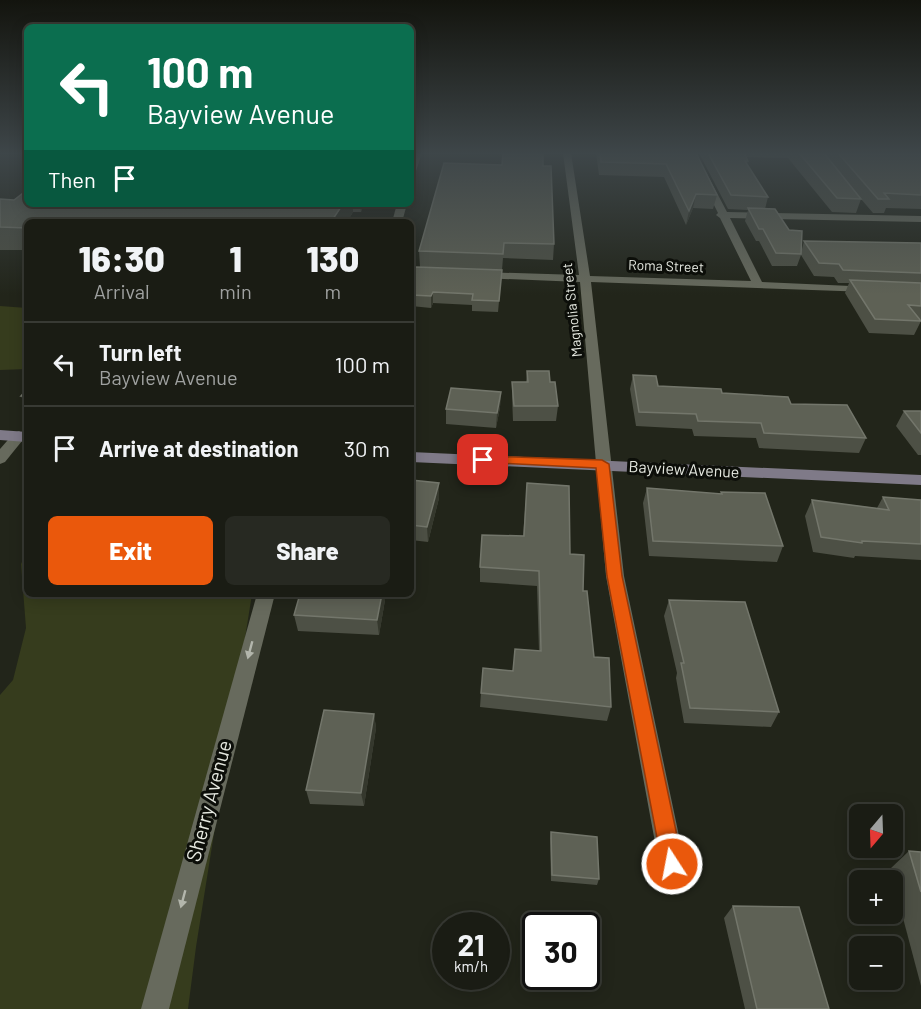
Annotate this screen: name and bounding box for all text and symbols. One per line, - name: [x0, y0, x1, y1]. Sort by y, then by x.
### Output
- text: 100 m: [147, 46, 253, 96]
- icon: left: [48, 48, 126, 126]
- text: Bayview Avenue: [147, 97, 334, 129]
- icon: arrive: [108, 162, 141, 195]
- text: Then: [48, 166, 96, 192]
- text: 16:30: [79, 236, 165, 279]
- text: 1: [229, 236, 242, 279]
- text: 130: [306, 236, 359, 279]
- street label: Roma Street: [628, 256, 704, 275]
- street label: Magnolia Street: [558, 262, 585, 358]
- text: Arrival: [94, 279, 150, 303]
- text: min: [219, 279, 252, 303]
- text: m: [325, 279, 341, 303]
- text: Turn left: [99, 339, 182, 365]
- icon: left: [48, 348, 81, 381]
- text: 100 m: [335, 351, 390, 377]
- text: Bayview Avenue: [99, 365, 238, 389]
- icon: arrive: [48, 432, 81, 465]
- pin: [457, 434, 508, 485]
- text: Arrive at destination: [99, 435, 298, 461]
- text: 30 m: [344, 435, 390, 461]
- icon: arrive: [466, 443, 499, 476]
- street label: Bayview Avenue: [628, 456, 740, 481]
- button: Exit: [48, 516, 213, 585]
- button: Share: [225, 516, 390, 585]
- one-way arrow: [245, 641, 255, 660]
- street label: Sherry Avenue: [180, 737, 236, 864]
- north arrow: [849, 804, 903, 858]
- map controls: [849, 804, 903, 990]
- position arrow: [640, 832, 704, 896]
- button: +: [849, 870, 903, 924]
- one-way arrow: [177, 890, 187, 908]
- speed limit sign: 30: [522, 912, 600, 990]
- text: 21: [457, 926, 485, 962]
- button: −: [849, 936, 903, 990]
- text: km/h: [454, 957, 488, 975]

